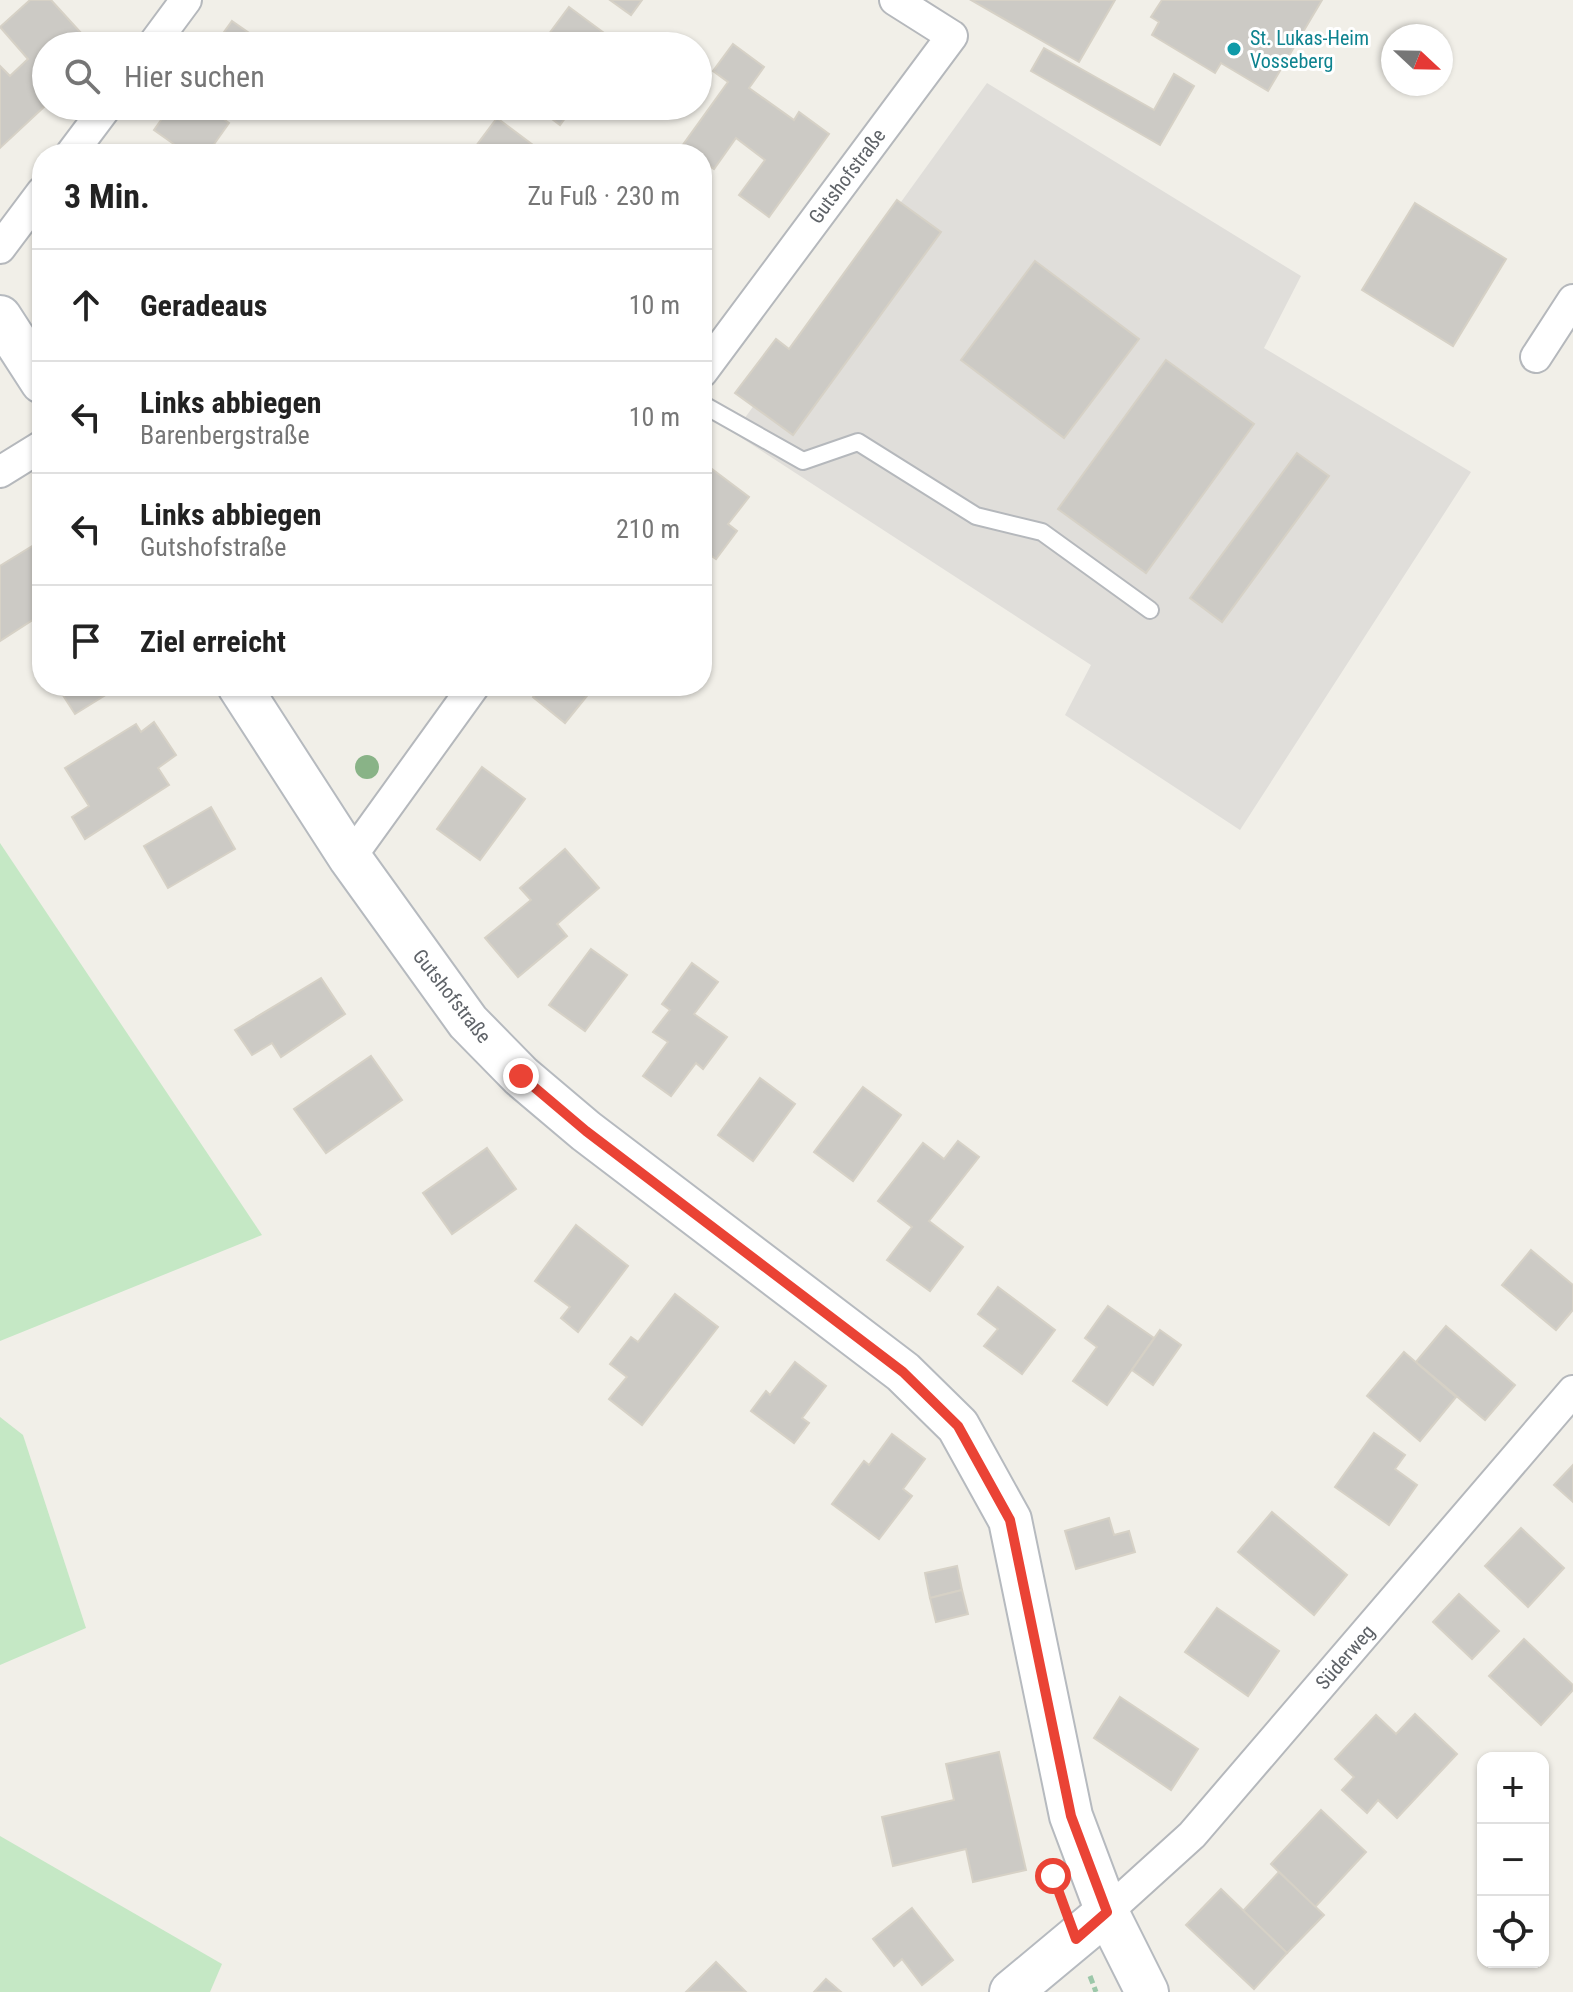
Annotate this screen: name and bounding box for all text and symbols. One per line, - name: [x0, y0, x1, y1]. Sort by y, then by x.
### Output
- north arrow: [1381, 24, 1453, 96]
- place label: St. Lukas-Heim Vosseberg: [1250, 26, 1369, 73]
- search box: [32, 32, 712, 120]
- marker: St. Lukas-Heim Vosseberg: [1225, 40, 1243, 58]
- icon: search: [60, 54, 104, 98]
- text: Hier suchen: [124, 59, 265, 94]
- street label: Gutshofstraße: [804, 124, 890, 228]
- text: 3 Min.: [64, 176, 150, 216]
- text: Zu Fuß · 230 m: [527, 181, 680, 211]
- icon: ahead: [64, 283, 108, 327]
- text: Geradeaus: [140, 288, 267, 323]
- text: 10 m: [629, 290, 680, 320]
- text: Links abbiegen: [140, 385, 322, 420]
- icon: left: [64, 395, 108, 439]
- text: 10 m: [629, 402, 680, 432]
- text: Barenbergstraße: [140, 420, 310, 450]
- text: Links abbiegen: [140, 497, 322, 532]
- icon: left: [64, 507, 108, 551]
- text: 210 m: [616, 514, 680, 544]
- text: Gutshofstraße: [140, 532, 287, 562]
- icon: arrive: [64, 619, 108, 663]
- text: Ziel erreicht: [140, 624, 286, 659]
- street label: Gutshofstraße: [408, 944, 496, 1048]
- route end: [503, 1058, 539, 1094]
- street label: Süderweg: [1310, 1620, 1380, 1694]
- map controls: [1477, 1752, 1549, 1968]
- button: +: [1477, 1752, 1549, 1824]
- button: −: [1477, 1824, 1549, 1896]
- route start: [1035, 1858, 1071, 1894]
- button: locate: [1477, 1896, 1549, 1968]

